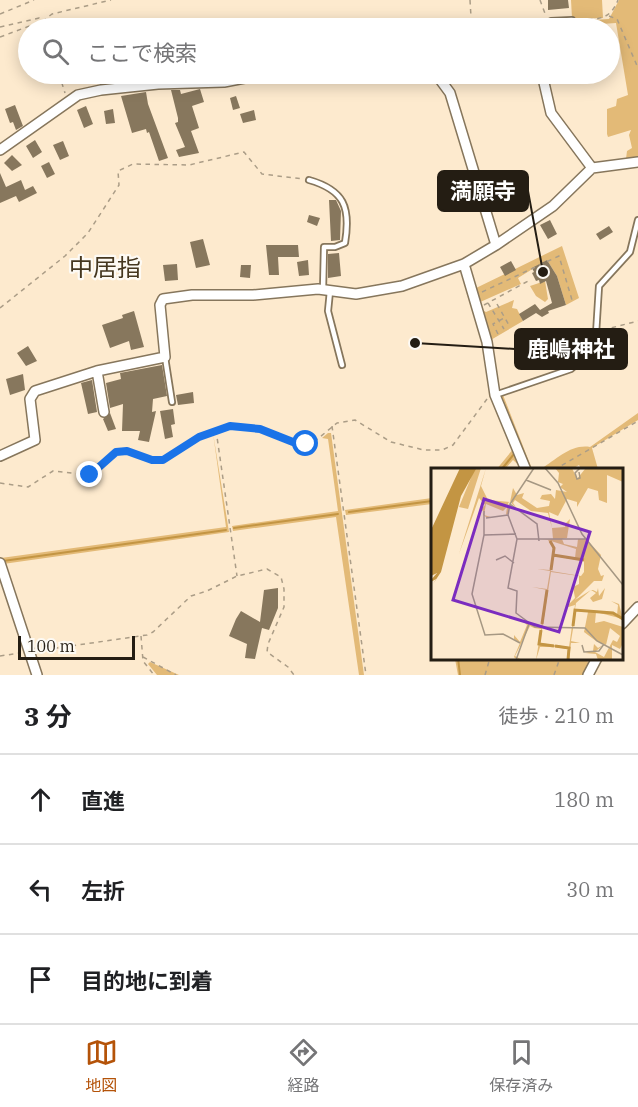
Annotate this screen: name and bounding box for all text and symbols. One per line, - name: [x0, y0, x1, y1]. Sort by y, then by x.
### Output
- search box: [18, 18, 620, 84]
- icon: search: [39, 35, 72, 68]
- text: ここで検索: [87, 38, 197, 67]
- callout: 満願寺: [438, 171, 528, 211]
- text: 満願寺: [450, 176, 516, 205]
- district label: 中居指: [69, 251, 141, 283]
- callout: 鹿嶋神社: [515, 329, 627, 369]
- text: 鹿嶋神社: [527, 334, 615, 363]
- route start: [292, 430, 318, 456]
- route end: [76, 461, 102, 487]
- inset map: [431, 468, 623, 660]
- scale bar: [18, 633, 135, 660]
- text: 100 m: [27, 636, 75, 656]
- text: 3 分: [24, 699, 72, 733]
- text: 徒歩 · 210 m: [499, 702, 614, 729]
- icon: ahead: [24, 783, 57, 816]
- text: 直進: [81, 786, 125, 815]
- text: 180 m: [554, 786, 614, 813]
- icon: left: [24, 873, 57, 906]
- text: 左折: [81, 876, 125, 905]
- text: 30 m: [566, 876, 614, 903]
- icon: arrive: [24, 963, 57, 996]
- text: 目的地に到着: [81, 966, 213, 995]
- tab: 地図: [85, 1036, 118, 1096]
- tab: 経路: [287, 1036, 320, 1096]
- tab: 保存済み: [489, 1036, 553, 1096]

